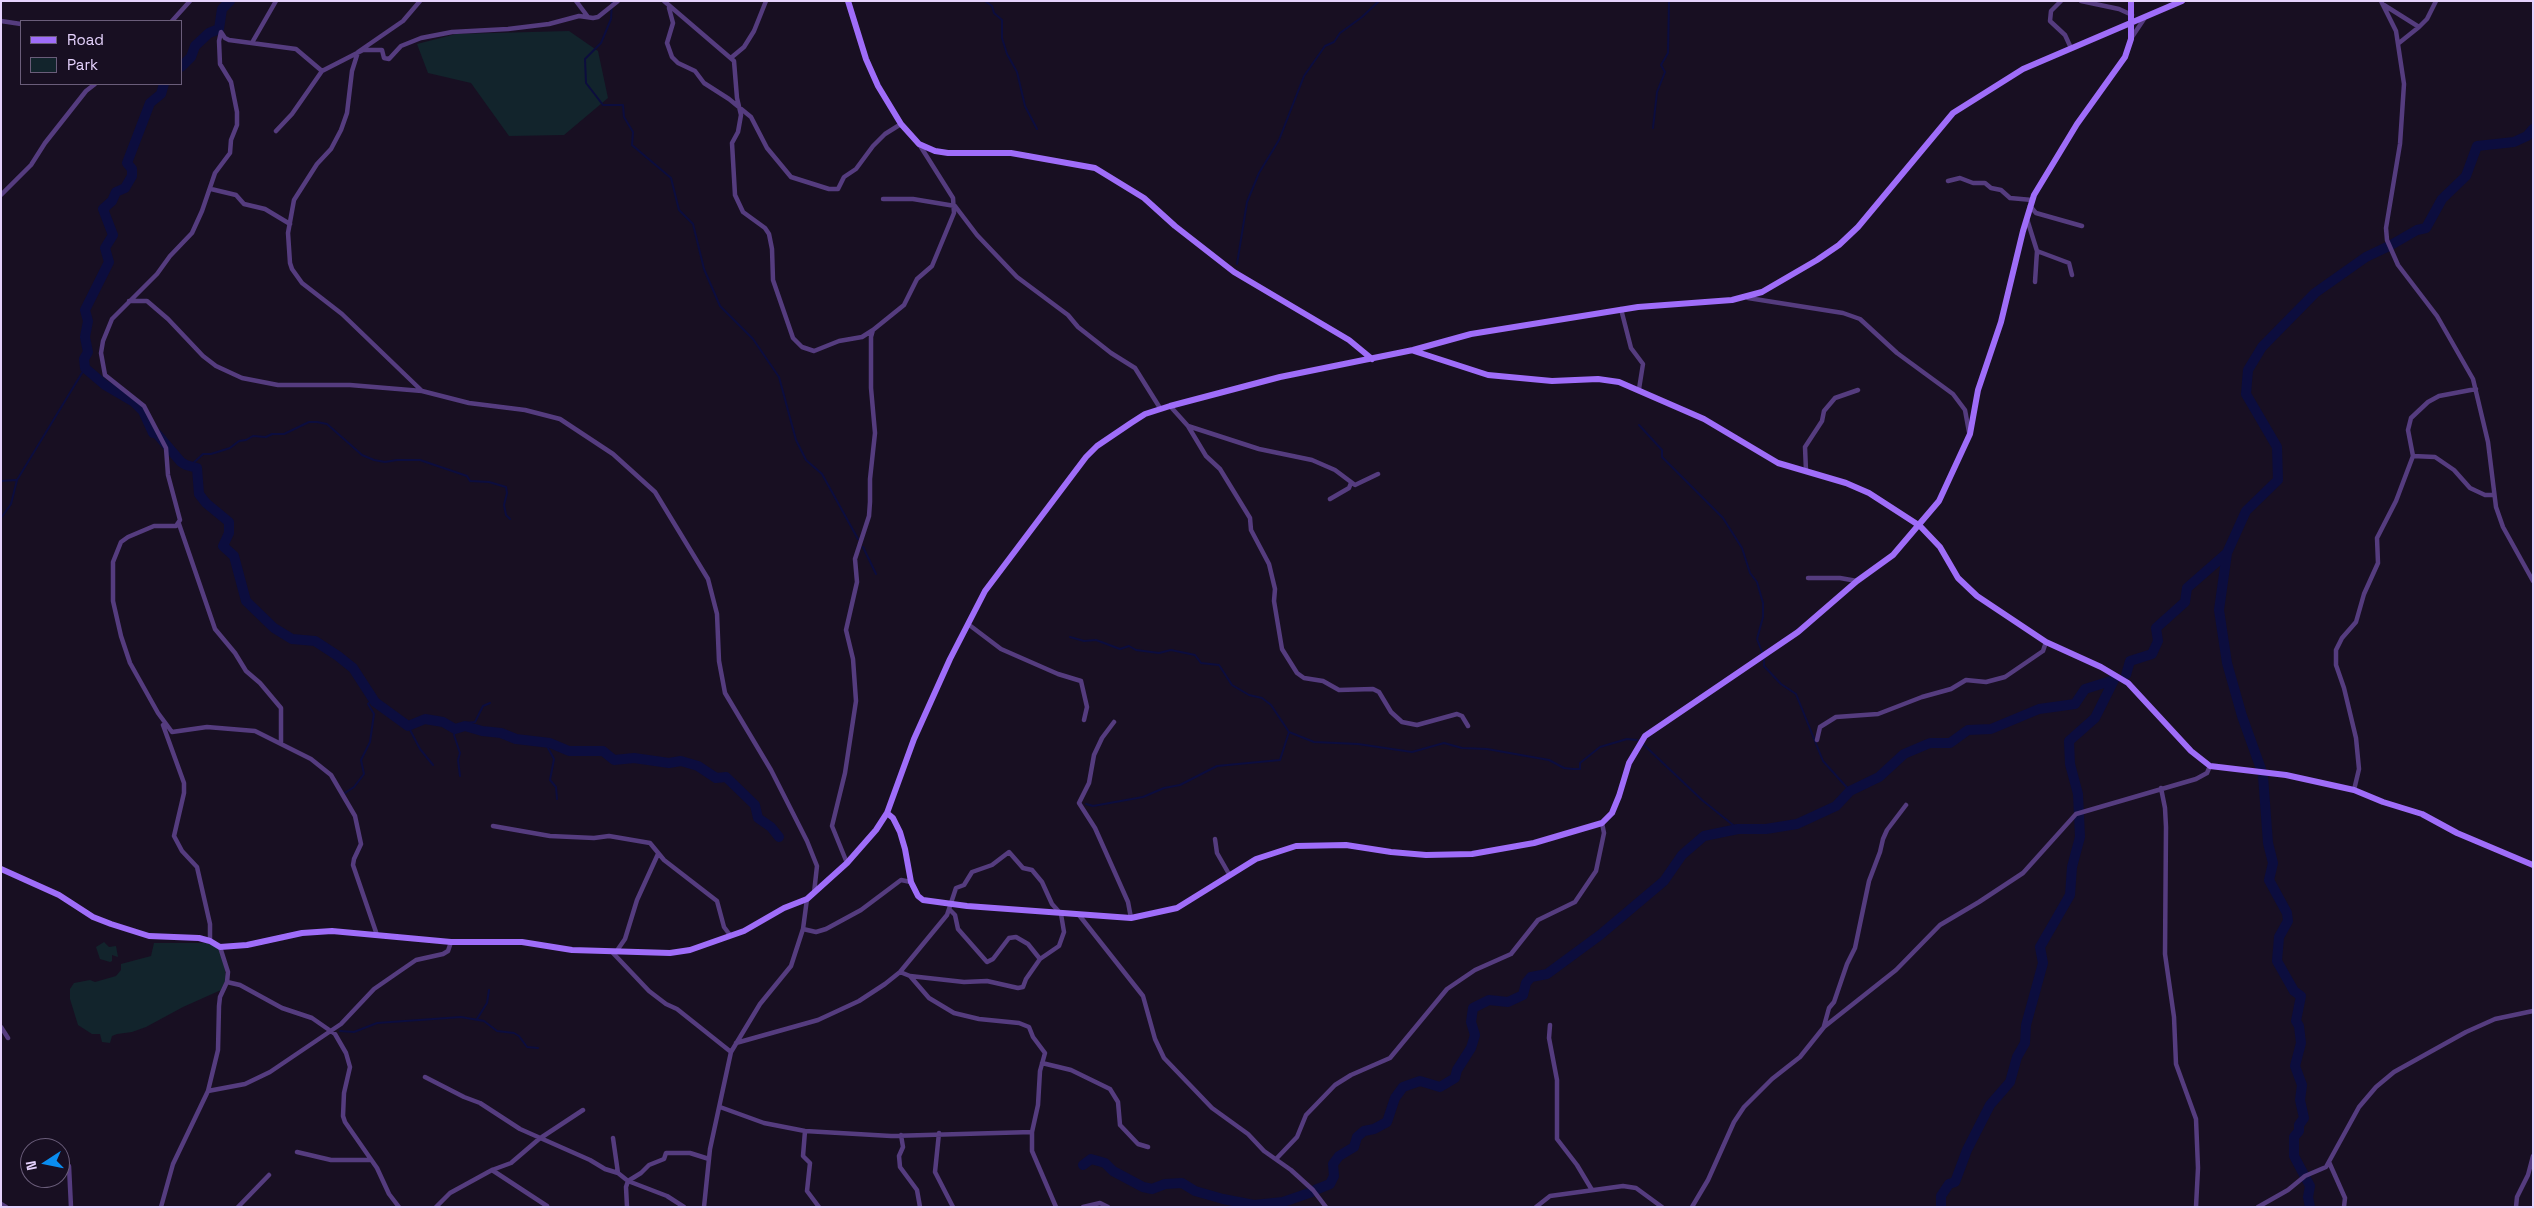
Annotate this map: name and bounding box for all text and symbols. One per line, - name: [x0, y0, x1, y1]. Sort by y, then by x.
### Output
- legend: [20, 20, 182, 85]
- text: Road: [67, 30, 104, 49]
- text: Park: [67, 55, 98, 74]
- north arrow: [20, 1138, 70, 1188]
- text: N: [22, 1159, 41, 1172]

